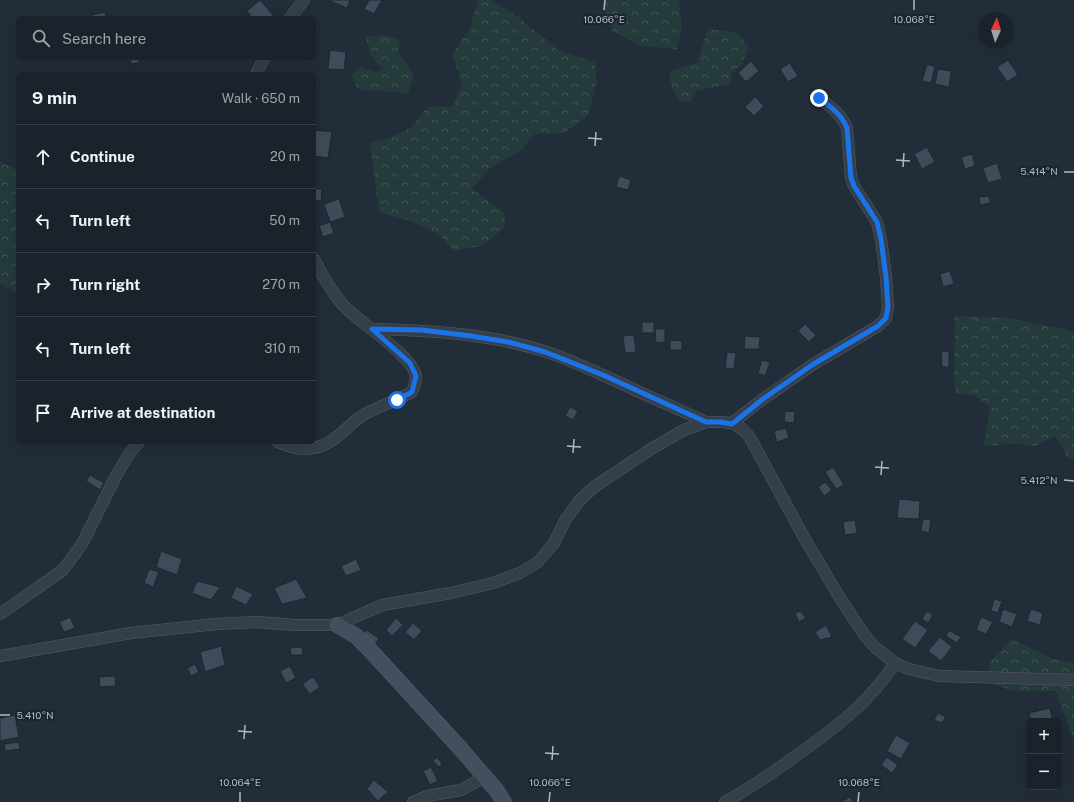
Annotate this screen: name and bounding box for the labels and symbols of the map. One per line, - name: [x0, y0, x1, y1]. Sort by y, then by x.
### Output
- north arrow: [978, 12, 1014, 48]
- text: 10.066°E: [583, 13, 625, 25]
- text: 10.068°E: [893, 13, 935, 25]
- route end: [810, 89, 828, 107]
- text: 5.414°N: [1020, 165, 1058, 177]
- route start: [388, 391, 406, 409]
- text: 5.412°N: [1020, 474, 1058, 486]
- text: 5.410°N: [16, 709, 54, 721]
- text: 10.064°E: [219, 776, 261, 788]
- text: 10.066°E: [529, 776, 571, 788]
- text: 10.068°E: [838, 776, 880, 788]

